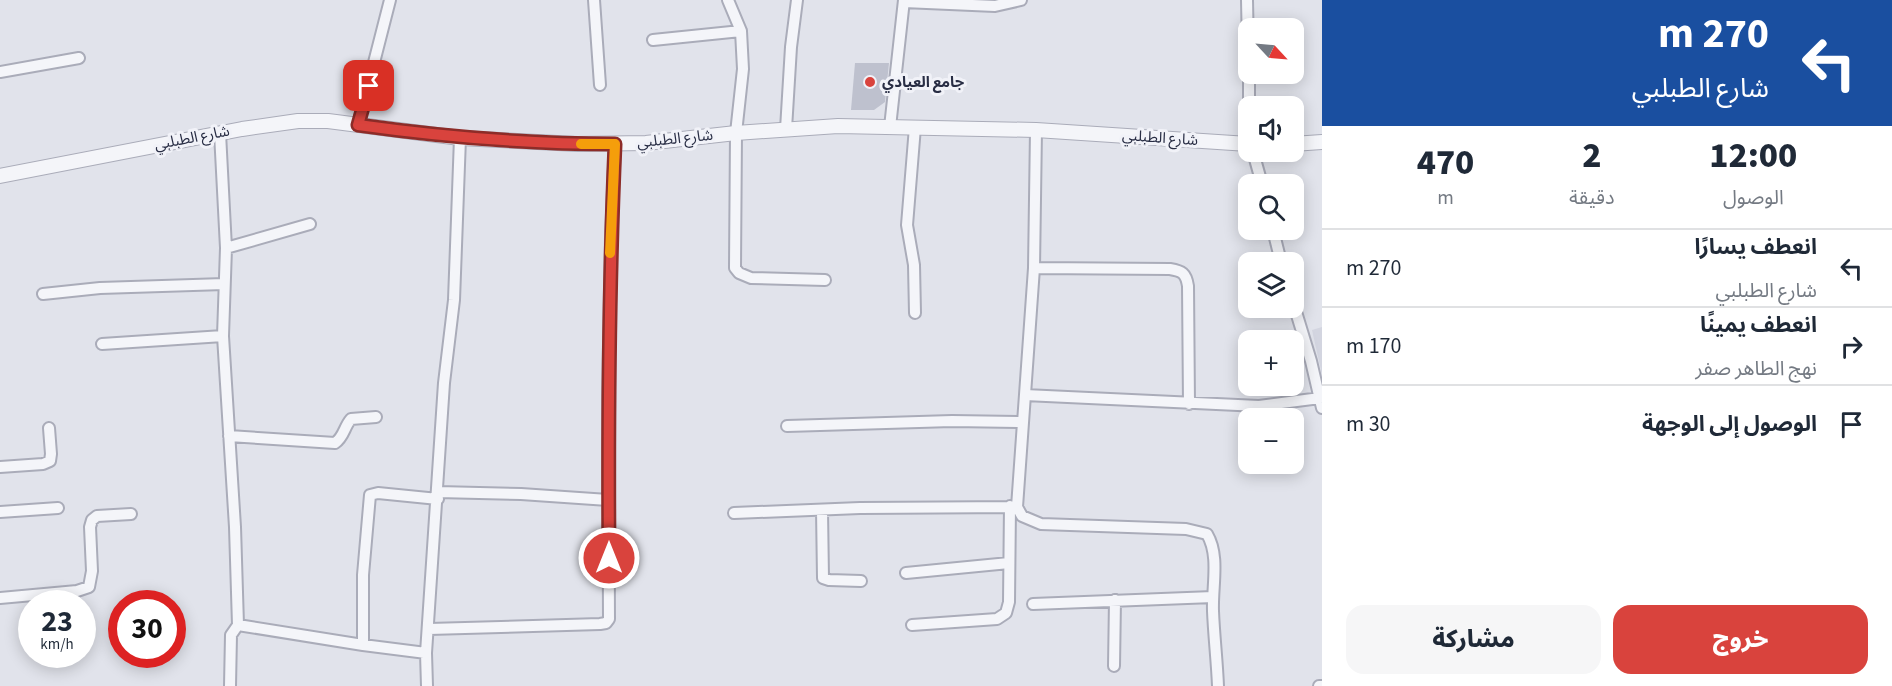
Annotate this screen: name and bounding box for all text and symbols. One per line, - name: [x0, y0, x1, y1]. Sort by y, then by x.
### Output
- text: 270 m: [1658, 4, 1769, 64]
- north arrow: [1238, 18, 1304, 84]
- map controls: [1238, 18, 1304, 474]
- icon: left: [1790, 24, 1868, 102]
- pin: [343, 60, 394, 111]
- icon: arrive: [352, 69, 385, 102]
- text: شارع الطبلبي: [1632, 69, 1769, 108]
- place label: جامع العيادي: [882, 72, 965, 93]
- marker: جامع العيادي: [863, 75, 877, 89]
- button: sound: [1238, 96, 1304, 162]
- street label: شارع الطبلبي: [153, 120, 232, 157]
- street label: شارع الطبلبي: [636, 125, 714, 154]
- street label: شارع الطبلبي: [1121, 125, 1199, 152]
- text: 2: [1582, 130, 1601, 181]
- text: 12:00: [1709, 130, 1797, 181]
- text: 470: [1417, 137, 1474, 188]
- button: search: [1238, 174, 1304, 240]
- text: m: [1437, 184, 1454, 212]
- text: دقيقة: [1569, 184, 1615, 212]
- text: الوصول: [1723, 184, 1784, 212]
- text: انعطف يسارًا: [1694, 231, 1817, 263]
- button: layers: [1238, 252, 1304, 318]
- text: 270 m: [1346, 252, 1401, 284]
- icon: left: [1835, 252, 1868, 285]
- text: شارع الطبلبي: [1715, 277, 1817, 305]
- text: انعطف يمينًا: [1700, 309, 1817, 341]
- button: +: [1238, 330, 1304, 396]
- text: 170 m: [1346, 330, 1401, 362]
- icon: right: [1835, 330, 1868, 363]
- text: نهج الطاهر صفر: [1695, 355, 1817, 383]
- button: −: [1238, 408, 1304, 474]
- text: 30 m: [1346, 408, 1391, 440]
- text: الوصول إلى الوجهة: [1642, 408, 1817, 440]
- icon: arrive: [1835, 408, 1868, 441]
- position arrow: [577, 526, 641, 590]
- speed limit sign: 30: [108, 590, 186, 668]
- text: 23: [41, 600, 73, 643]
- button: مشاركة: [1346, 605, 1601, 674]
- button: خروج: [1613, 605, 1868, 674]
- text: km/h: [40, 634, 74, 655]

